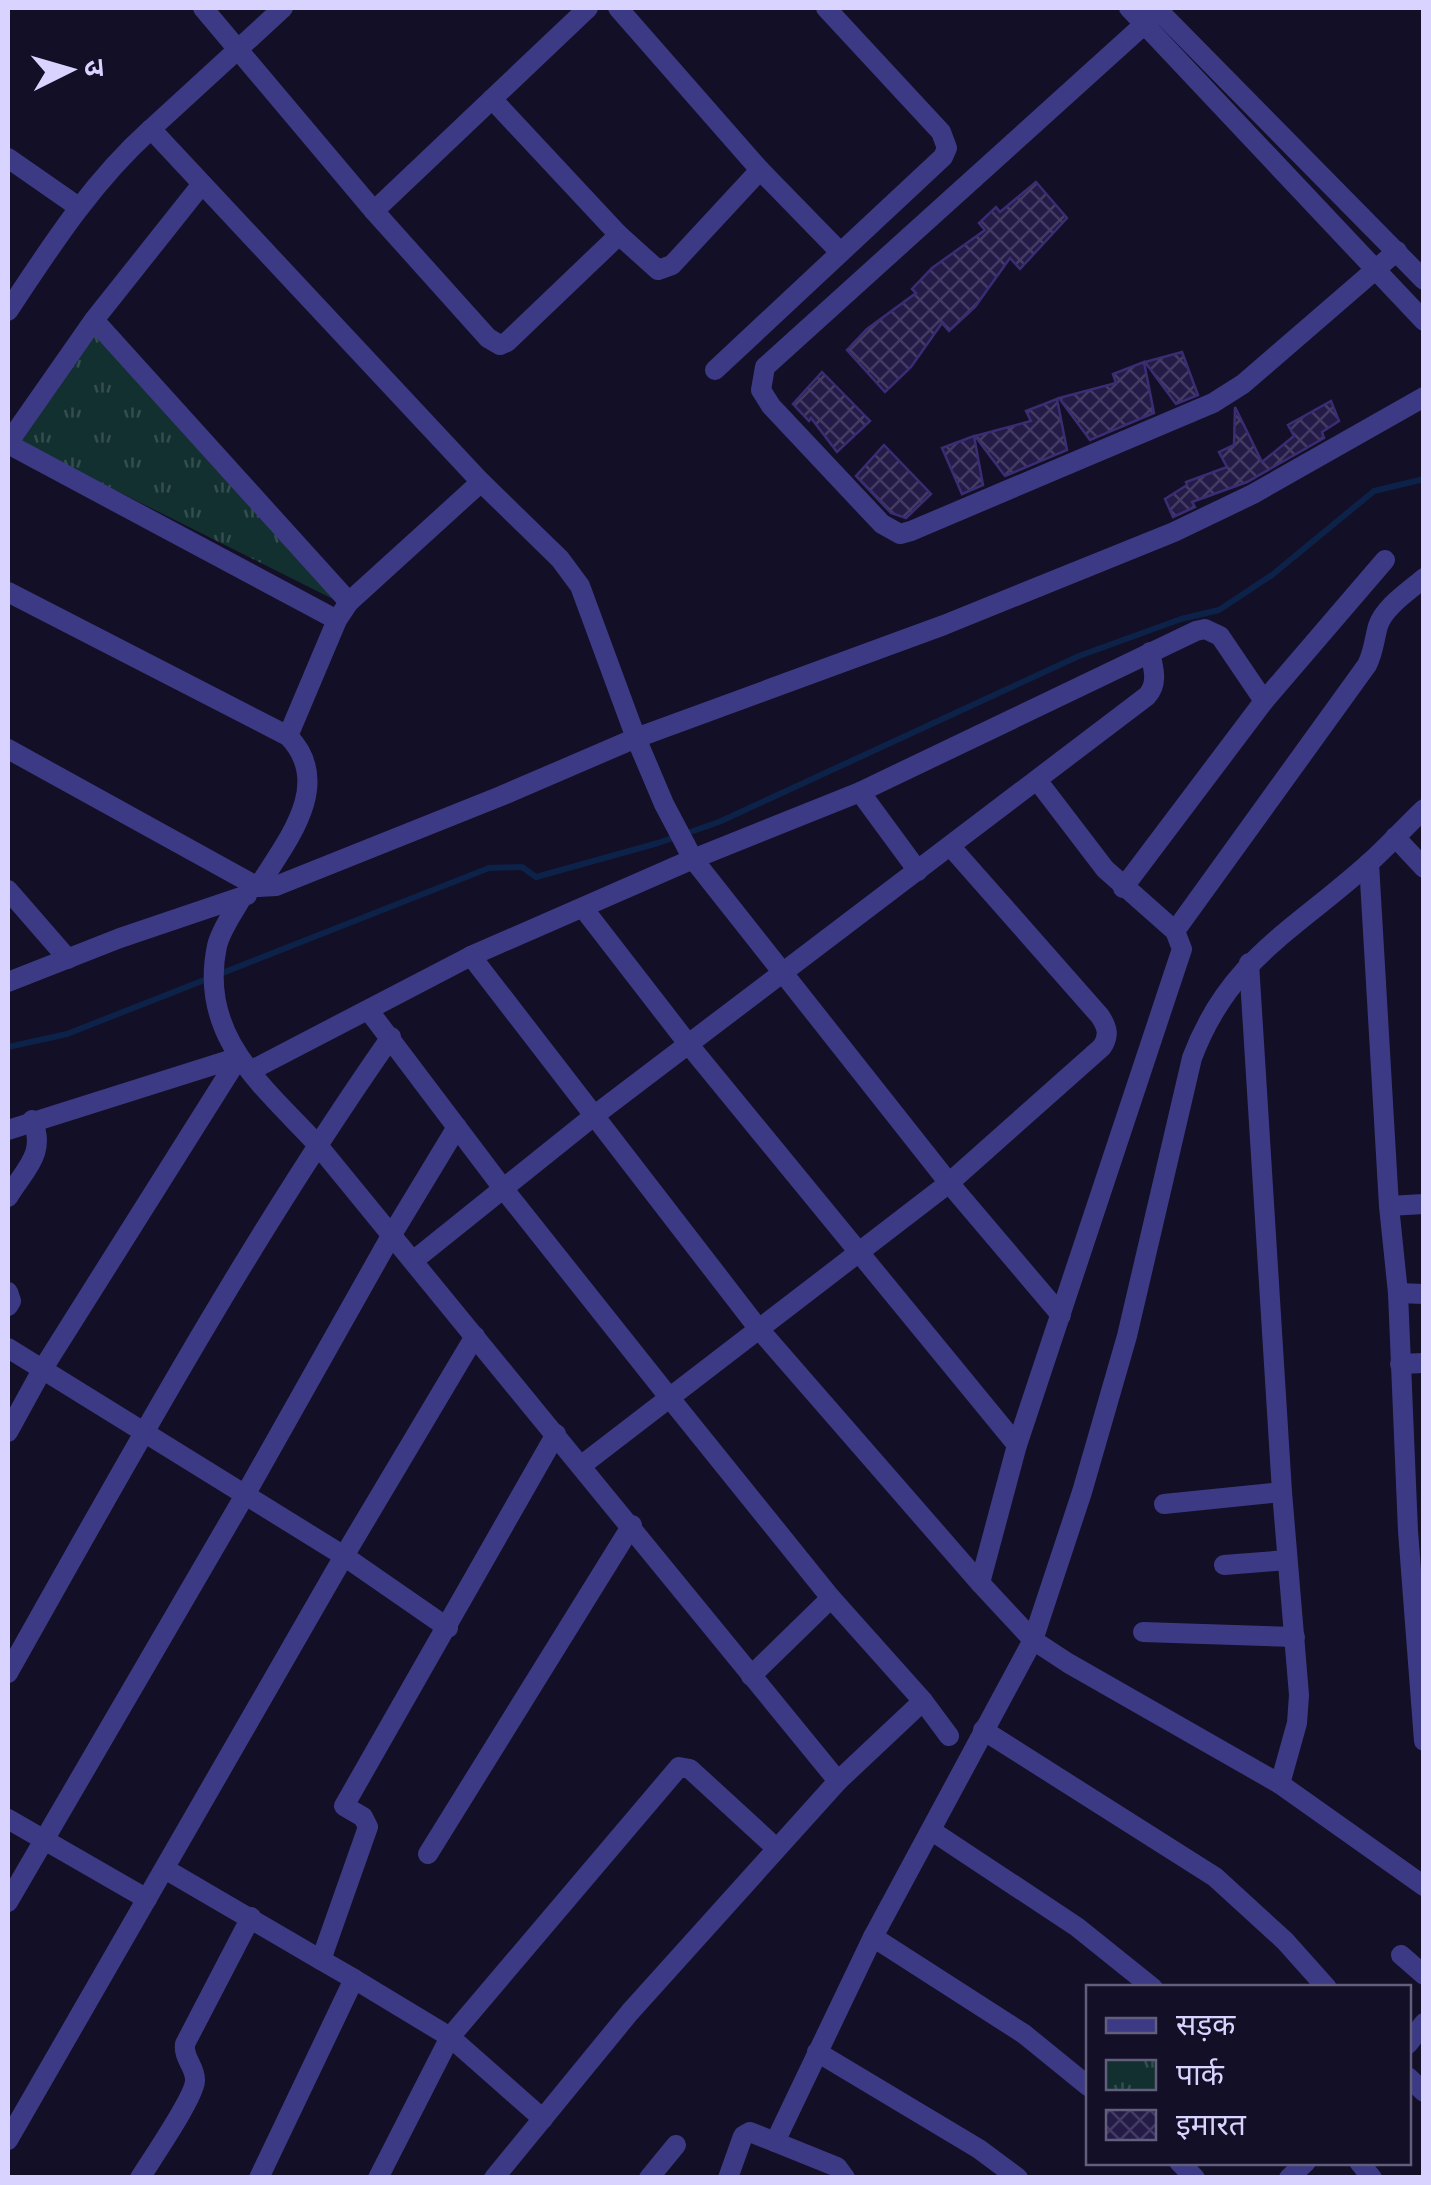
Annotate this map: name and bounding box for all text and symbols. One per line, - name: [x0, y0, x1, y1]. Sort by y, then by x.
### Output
- north arrow: [20, 20, 120, 120]
- text: उ: [73, 58, 111, 78]
- legend: [1086, 1985, 1411, 2165]
- text: सड़क: [1176, 2009, 1236, 2046]
- text: पार्क: [1176, 2058, 1225, 2096]
- text: इमारत: [1176, 2109, 1247, 2146]

